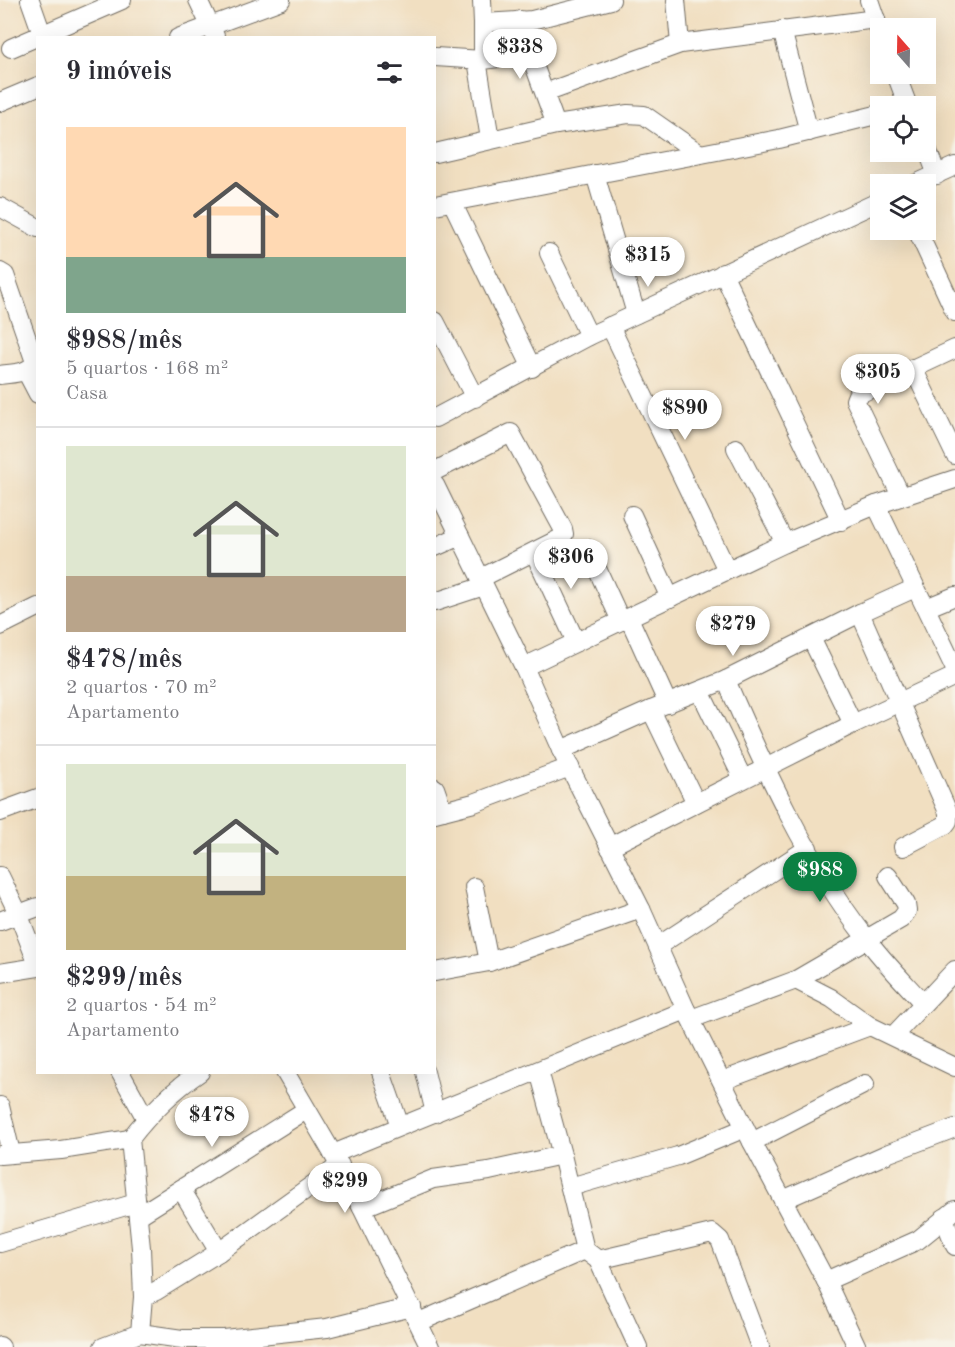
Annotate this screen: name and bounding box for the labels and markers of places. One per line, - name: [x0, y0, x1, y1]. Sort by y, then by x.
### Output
- pin: $338: [484, 29, 556, 80]
- pin: $315: [612, 237, 684, 288]
- pin: $305: [842, 354, 914, 405]
- pin: $890: [649, 390, 721, 441]
- pin: $306: [535, 539, 607, 590]
- pin: $279: [697, 606, 769, 657]
- pin: $988: [784, 852, 856, 903]
- pin: $478: [176, 1097, 248, 1148]
- pin: $299: [309, 1163, 381, 1214]

